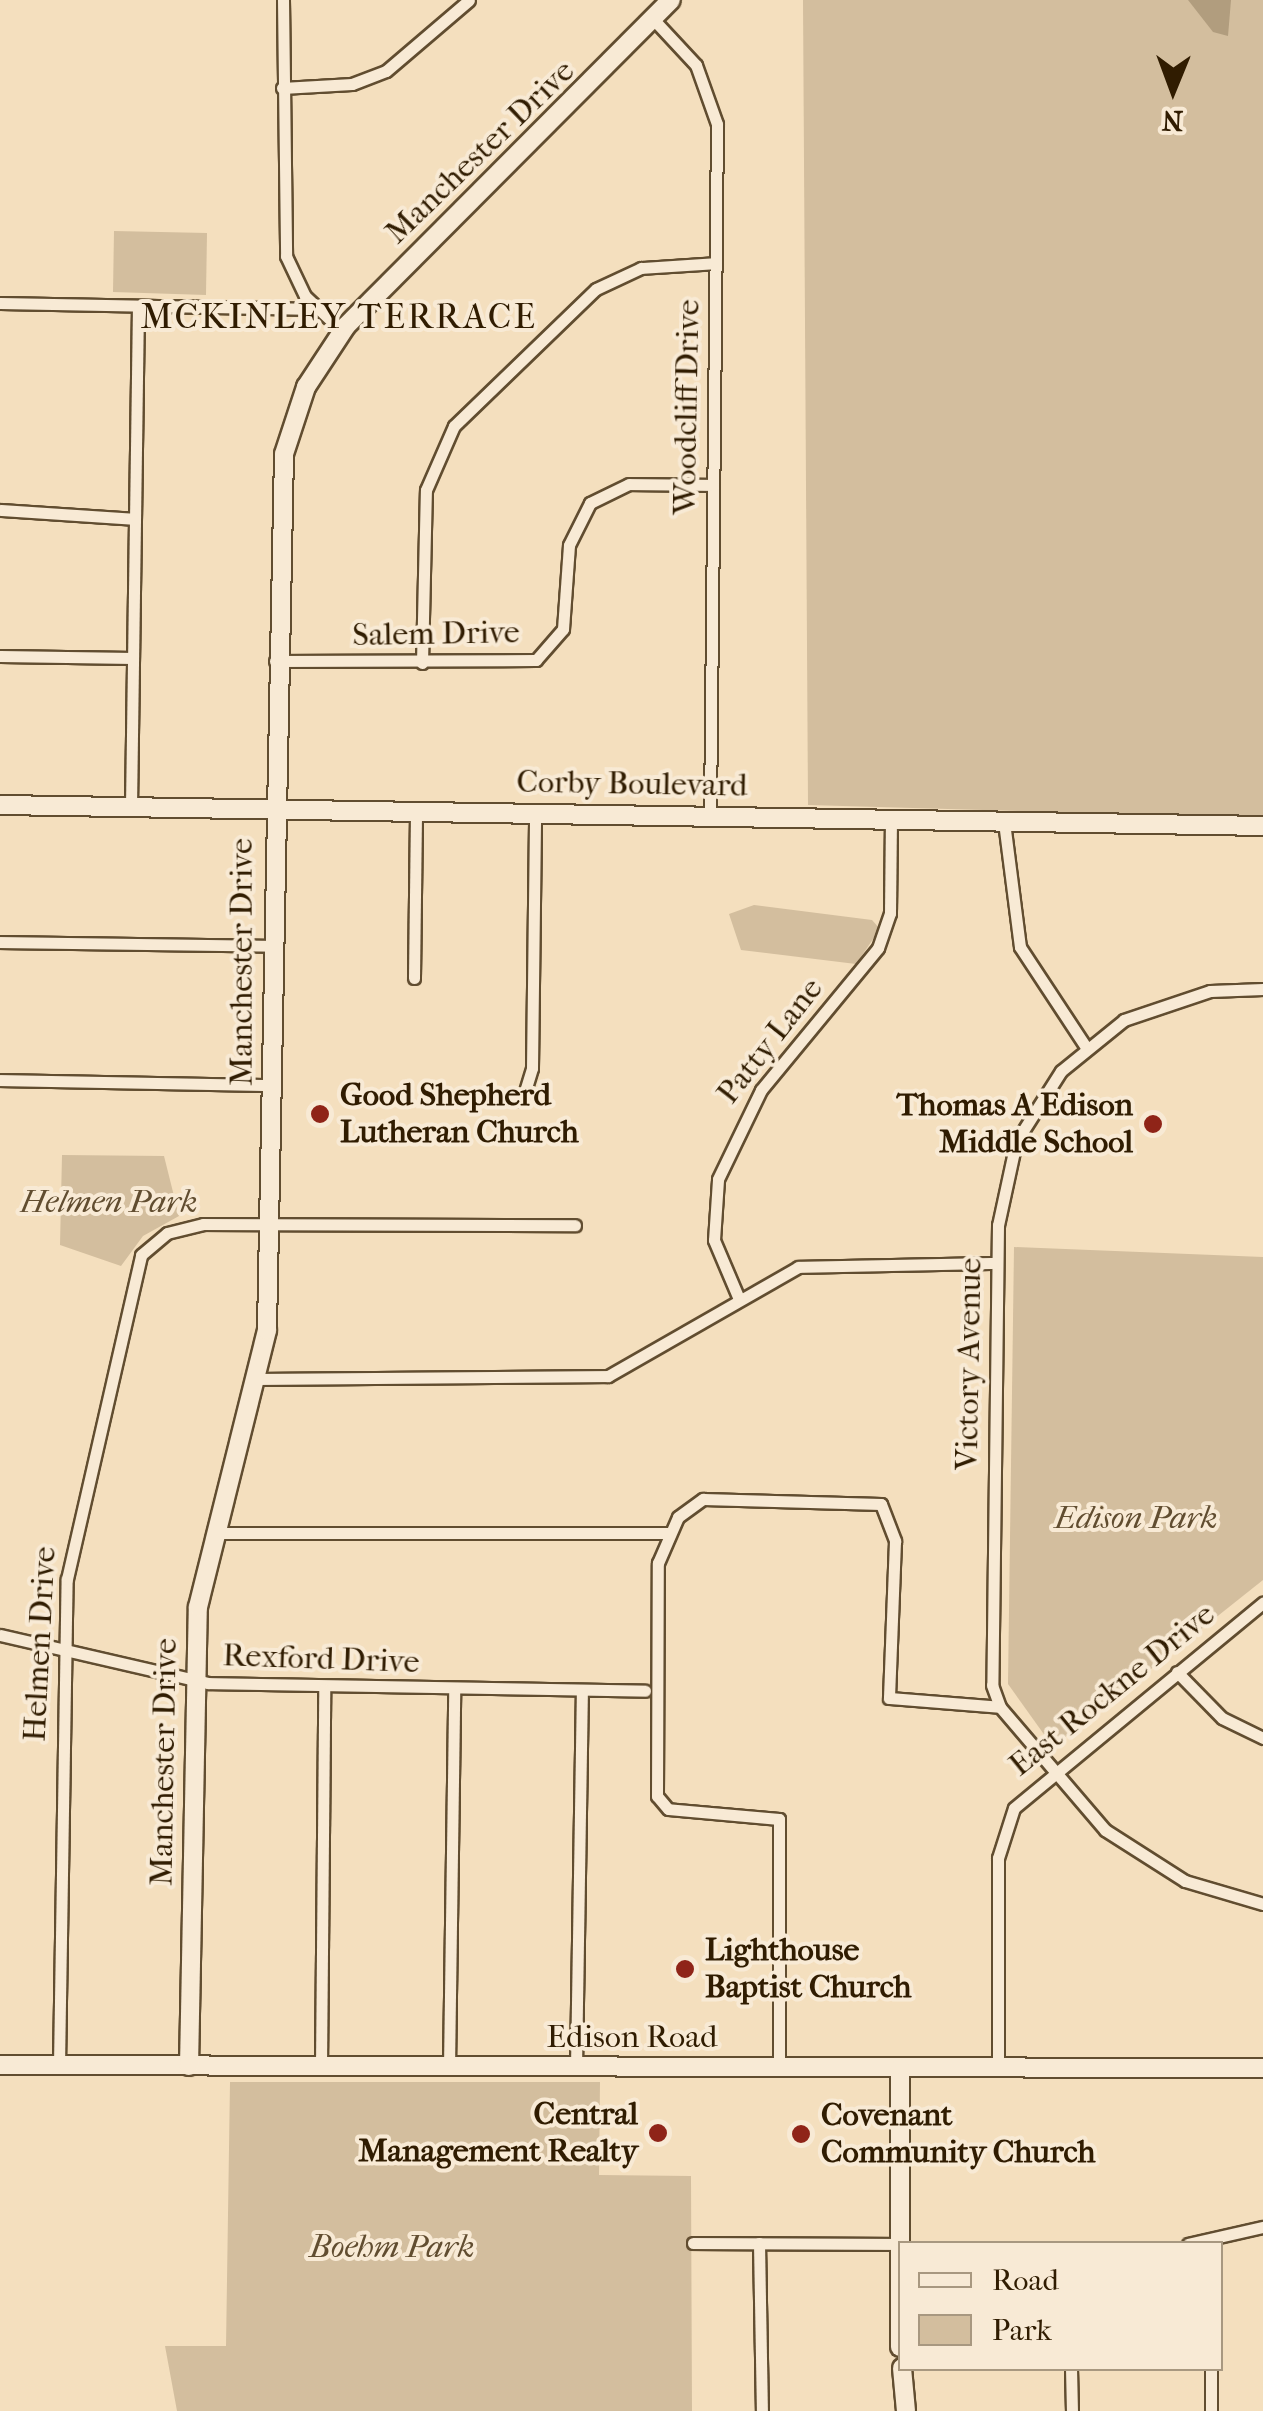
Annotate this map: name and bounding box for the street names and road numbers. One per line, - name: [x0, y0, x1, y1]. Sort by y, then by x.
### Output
- street label: Manchester Drive: [378, 52, 582, 252]
- street label: Woodcliff Drive: [666, 299, 708, 515]
- street label: Salem Drive: [352, 613, 520, 655]
- street label: Corby Boulevard: [516, 763, 748, 805]
- street label: Manchester Drive: [223, 838, 261, 1086]
- street label: Patty Lane: [709, 970, 831, 1112]
- street label: Victory Avenue: [948, 1258, 990, 1470]
- street label: Helmen Drive: [16, 1545, 64, 1743]
- street label: East Rockne Drive: [1002, 1595, 1222, 1785]
- street label: Rexford Drive: [222, 1636, 420, 1682]
- street label: Manchester Drive: [143, 1638, 185, 1886]
- street label: Edison Road: [547, 2018, 717, 2056]

